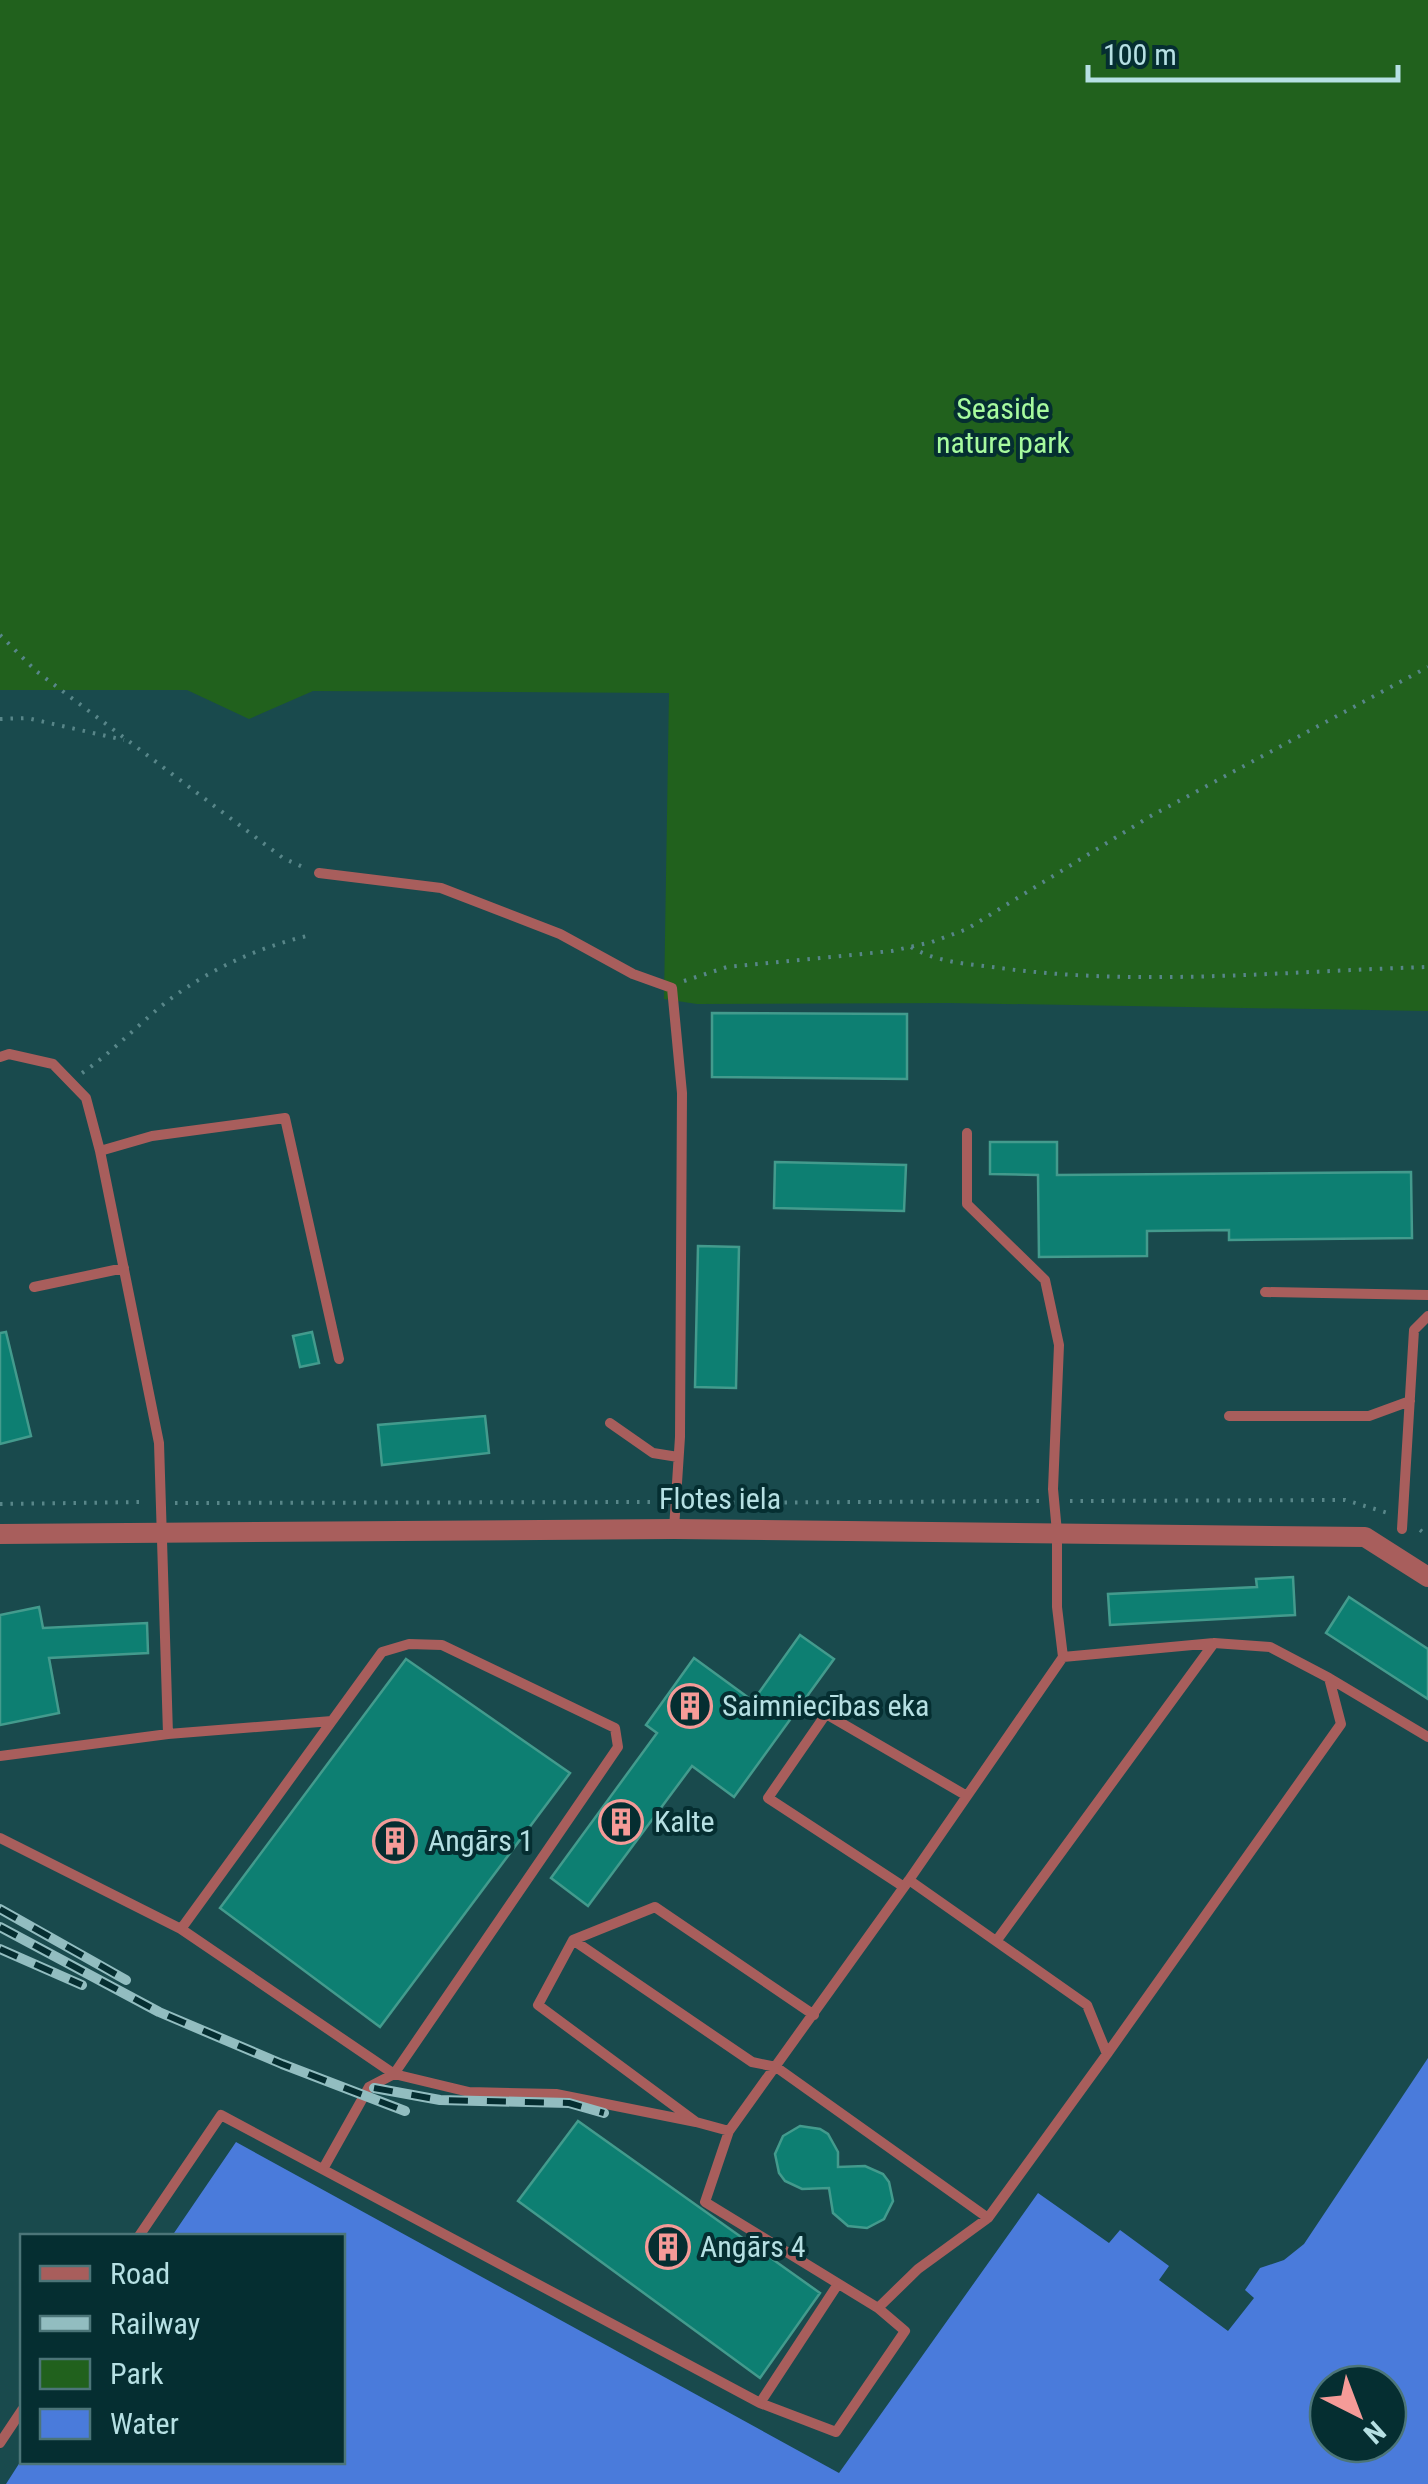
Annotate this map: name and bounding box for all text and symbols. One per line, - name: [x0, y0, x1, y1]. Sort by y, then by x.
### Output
- scale bar: [1088, 20, 1398, 82]
- text: 100 m: [1103, 37, 1177, 72]
- park label: Seaside nature park: [936, 391, 1070, 460]
- street label: Flotes iela: [659, 1481, 781, 1516]
- building icon: Saimniecības eka: [667, 1683, 713, 1729]
- place label: Saimniecības eka: [722, 1688, 929, 1723]
- building icon: Kalte: [598, 1799, 644, 1845]
- place label: Kalte: [654, 1804, 715, 1839]
- building icon: Angārs 1: [372, 1818, 418, 1864]
- place label: Angārs 1: [428, 1823, 534, 1858]
- building icon: Angārs 4: [645, 2224, 691, 2270]
- place label: Angārs 4: [700, 2229, 806, 2264]
- legend: [20, 2234, 345, 2464]
- text: Road: [110, 2256, 170, 2291]
- text: Railway: [110, 2306, 200, 2341]
- text: Park: [110, 2356, 164, 2391]
- north arrow: [1308, 2364, 1408, 2464]
- text: Water: [110, 2406, 179, 2441]
- text: N: [1357, 2414, 1392, 2450]

